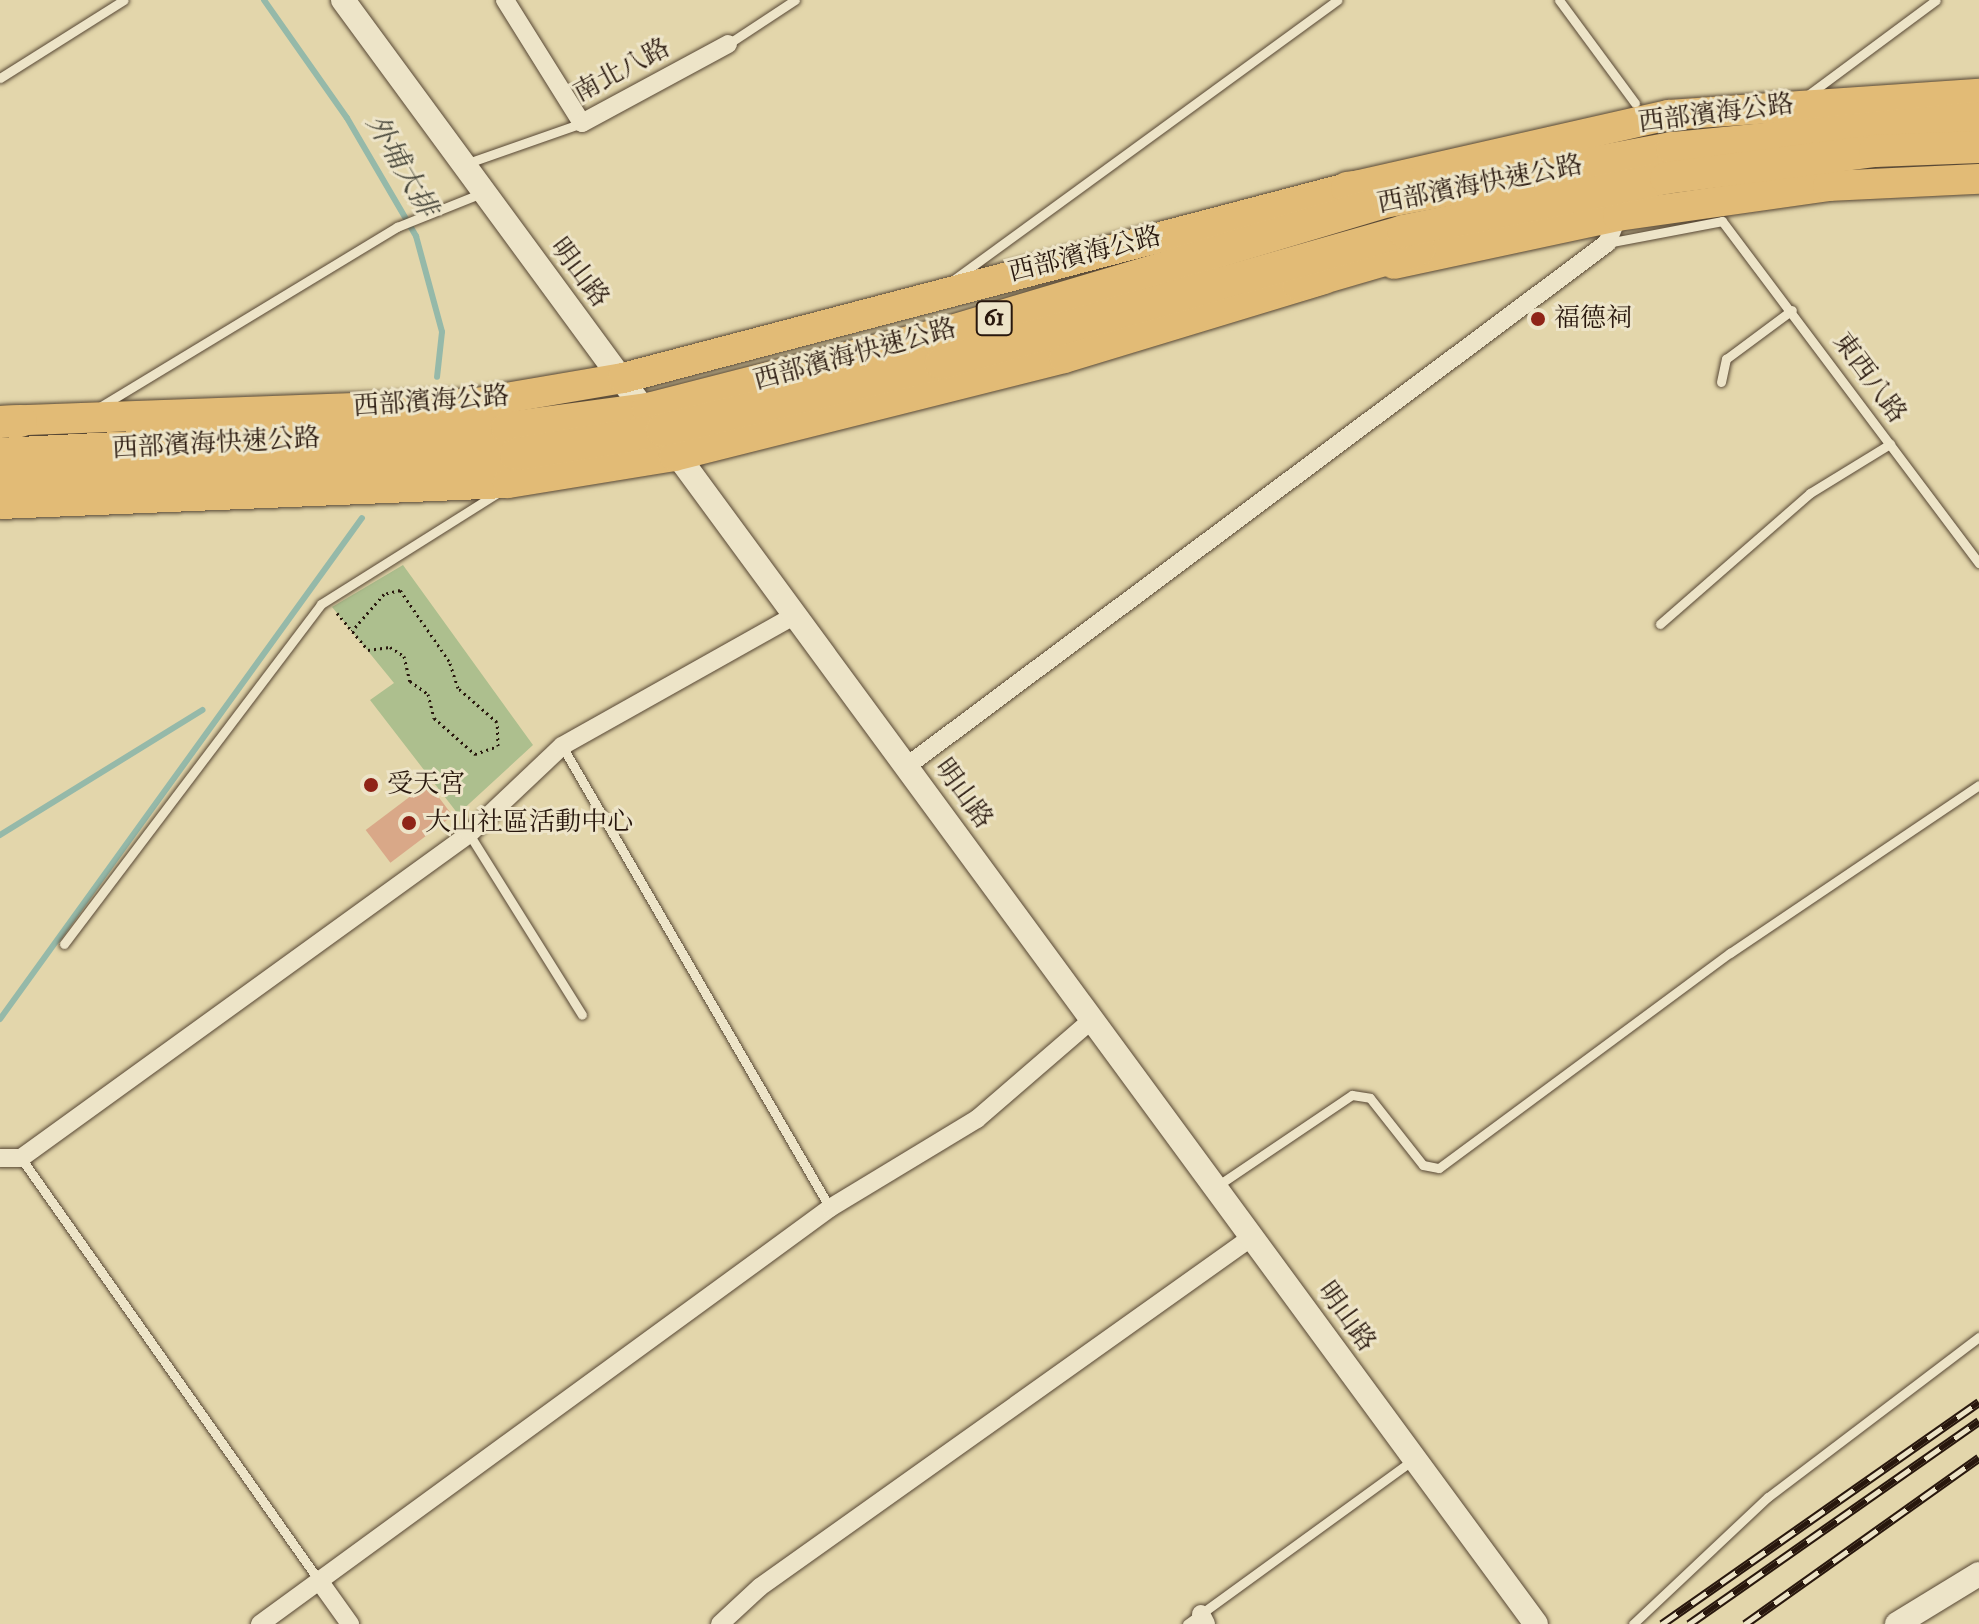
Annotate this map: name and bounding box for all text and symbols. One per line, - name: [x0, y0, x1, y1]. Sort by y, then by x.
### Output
- street label: 南北八路: [569, 33, 675, 109]
- street label: 西部濱海公路: [1637, 89, 1795, 139]
- water label: 外埔大排: [358, 109, 444, 223]
- street label: 西部濱海快速公路: [1375, 150, 1585, 220]
- street label: 西部濱海公路: [1006, 221, 1164, 289]
- street label: 明山路: [543, 232, 615, 314]
- road number: 61: [974, 298, 1014, 338]
- place label: 福德祠: [1554, 303, 1632, 335]
- marker: 福德祠: [1529, 310, 1547, 328]
- street label: 西部濱海快速公路: [751, 313, 959, 397]
- street label: 東西八路: [1826, 327, 1912, 429]
- street label: 西部濱海公路: [352, 381, 510, 423]
- street label: 西部濱海快速公路: [111, 423, 321, 465]
- street label: 明山路: [927, 753, 999, 835]
- place label: 受天宮: [387, 769, 465, 801]
- marker: 受天宮: [362, 776, 380, 794]
- place label: 大山社區活動中心: [425, 807, 633, 839]
- marker: 大山社區活動中心: [400, 814, 418, 832]
- street label: 明山路: [1310, 1276, 1382, 1358]

